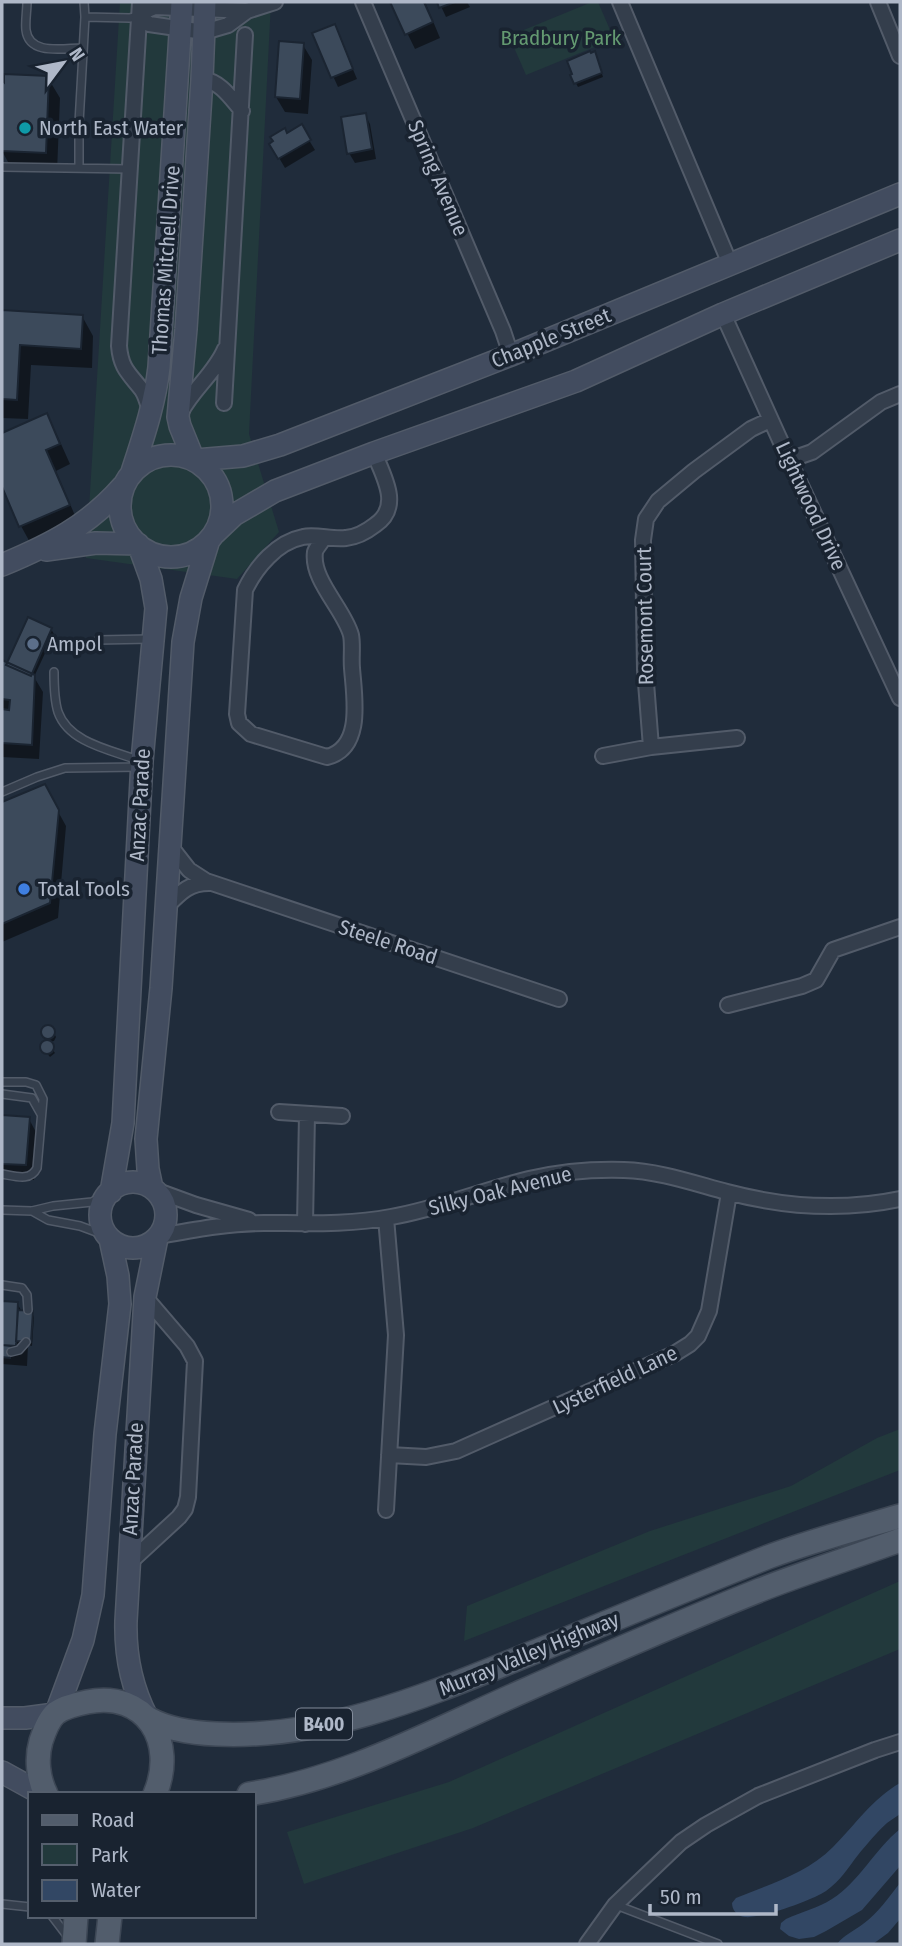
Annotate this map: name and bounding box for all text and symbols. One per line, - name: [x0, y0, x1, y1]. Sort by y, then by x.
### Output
- park label: Bradbury Park: [501, 25, 622, 51]
- north arrow: [28, 28, 98, 98]
- text: N: [64, 43, 90, 65]
- place label: North East Water: [39, 115, 184, 141]
- street label: Spring Avenue: [402, 116, 474, 240]
- marker: North East Water: [17, 120, 33, 136]
- street label: Thomas Mitchell Drive: [146, 164, 186, 356]
- street label: Chapple Street: [487, 302, 615, 374]
- street label: Lightwood Drive: [770, 438, 852, 574]
- street label: Rosemont Court: [631, 547, 659, 685]
- place label: Ampol: [47, 631, 102, 657]
- marker: Ampol: [25, 636, 41, 652]
- street label: Anzac Parade: [124, 748, 156, 862]
- place label: Total Tools: [38, 876, 130, 902]
- marker: Total Tools: [16, 881, 32, 897]
- street label: Steele Road: [335, 914, 441, 970]
- street label: Silky Oak Avenue: [426, 1161, 574, 1221]
- street label: Lysterfield Lane: [549, 1340, 681, 1420]
- street label: Anzac Parade: [117, 1422, 149, 1536]
- street label: Murray Valley Highway: [435, 1606, 623, 1702]
- road number: B400: [296, 1708, 352, 1740]
- legend: [28, 1792, 256, 1918]
- text: Road: [91, 1807, 135, 1833]
- text: Park: [91, 1842, 129, 1868]
- scale bar: [650, 1872, 776, 1916]
- text: Water: [91, 1877, 141, 1903]
- text: 50 m: [660, 1884, 702, 1910]

